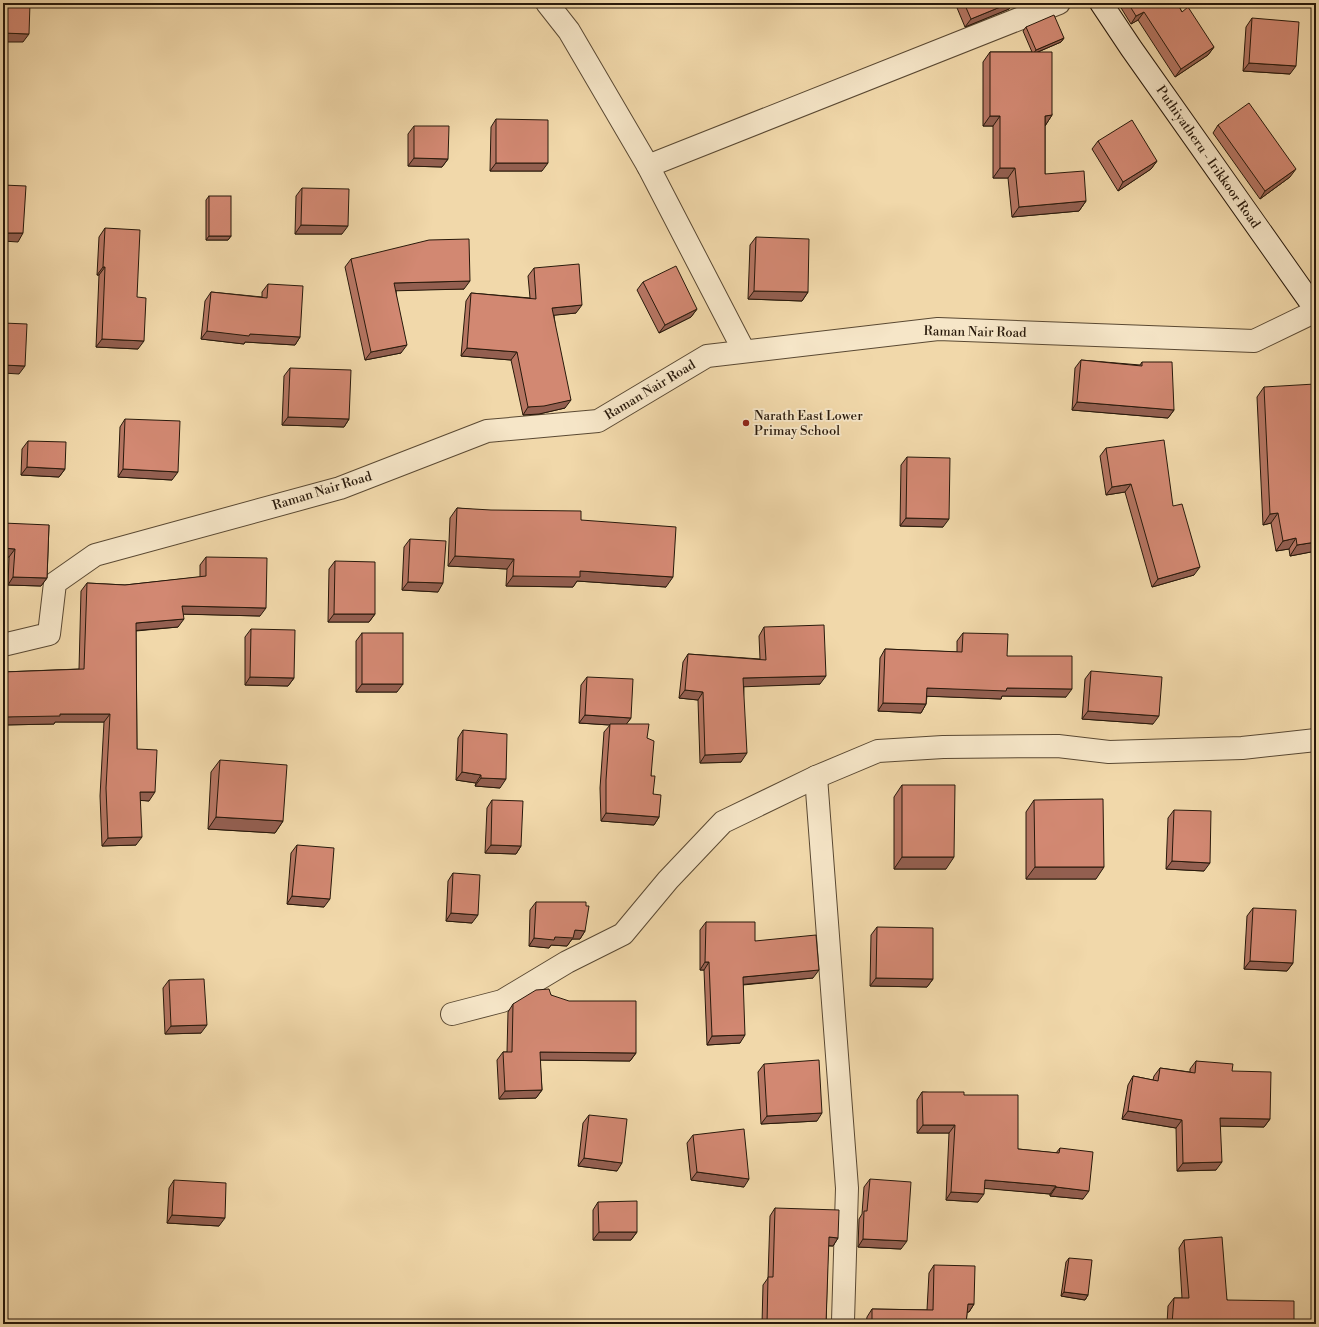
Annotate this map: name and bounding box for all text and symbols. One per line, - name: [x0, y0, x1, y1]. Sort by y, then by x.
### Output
- street label: Puthiyatheru - Irikkoor Road: [1153, 83, 1264, 232]
- street label: Raman Nair Road: [923, 323, 1027, 341]
- street label: Raman Nair Road: [602, 356, 699, 423]
- place label: Narath East Lower Primay School: [754, 408, 863, 439]
- marker: Narath East Lower Primay School: [741, 418, 751, 428]
- street label: Raman Nair Road: [270, 468, 374, 514]

